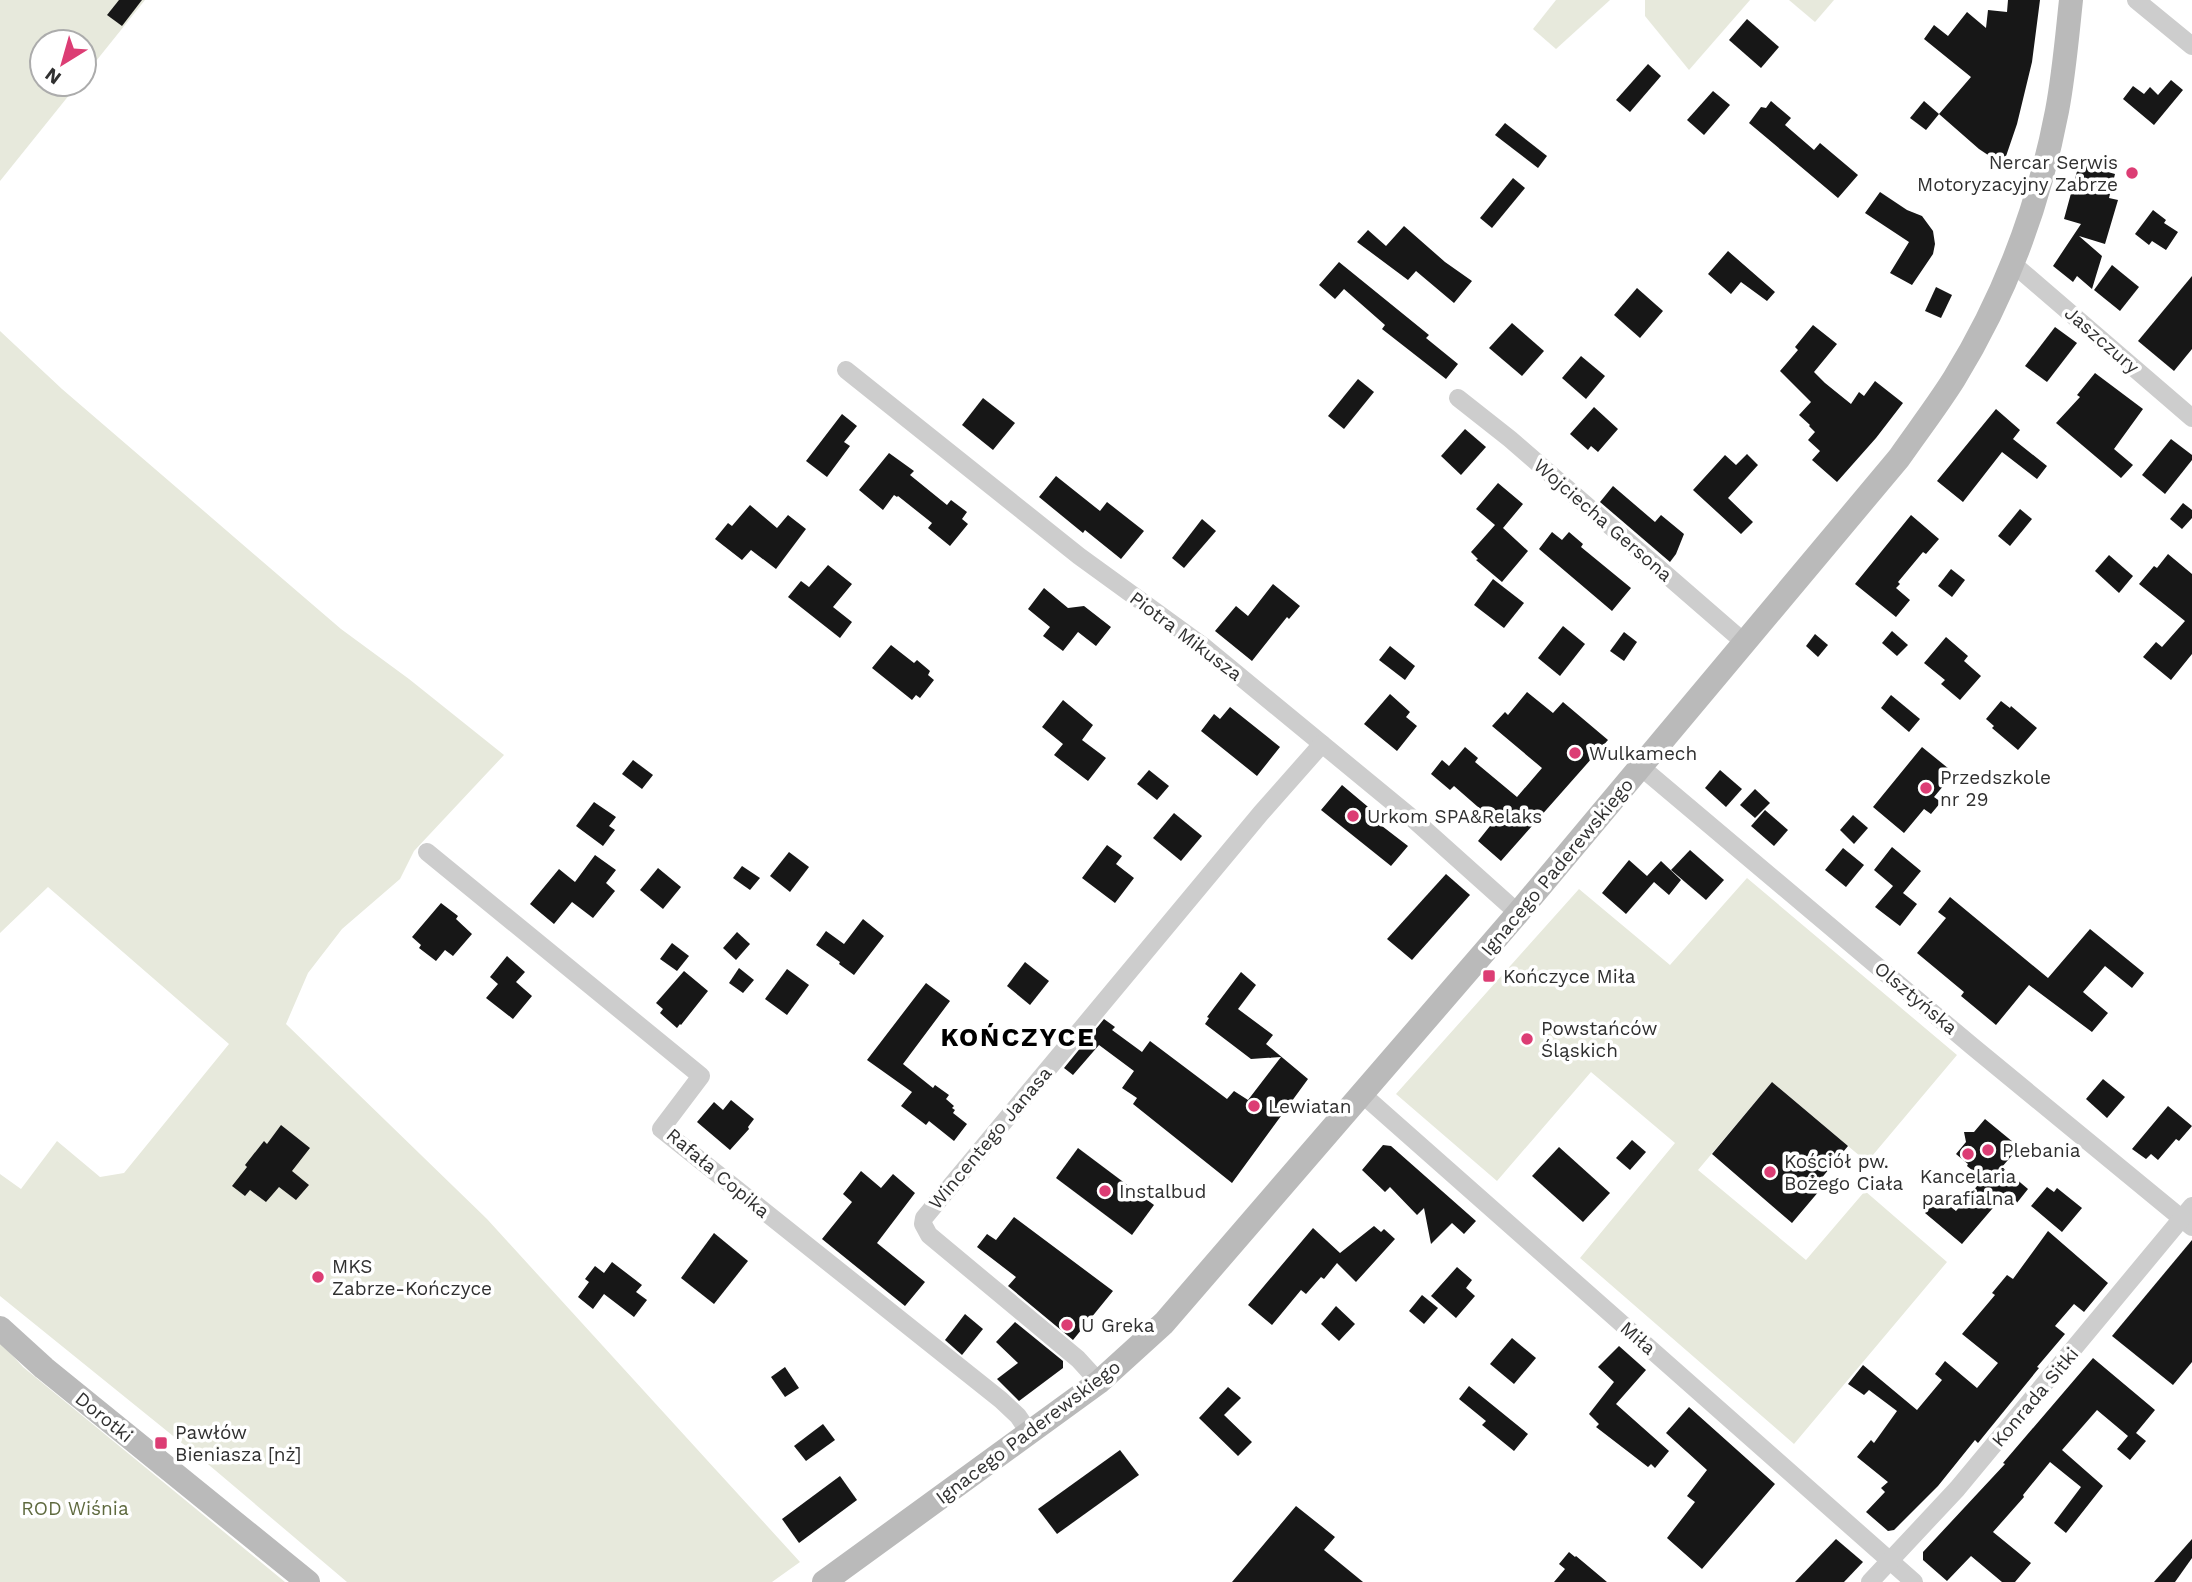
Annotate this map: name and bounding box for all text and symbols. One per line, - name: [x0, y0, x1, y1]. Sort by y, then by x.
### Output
- north arrow: [28, 28, 98, 98]
- text: N: [41, 63, 66, 90]
- place label: Nercar Serwis Motoryzacyjny Zabrze: [1917, 151, 2118, 196]
- marker: Nercar Serwis Motoryzacyjny Zabrze: [2124, 165, 2140, 181]
- street label: Jaszczury: [2060, 301, 2144, 379]
- street label: Wojciecha Gersona: [1529, 454, 1677, 587]
- street label: Piotra Mikusza: [1125, 586, 1247, 686]
- place label: Wulkamech: [1589, 742, 1697, 765]
- marker: Wulkamech: [1567, 745, 1583, 761]
- place label: Przedszkole nr 29: [1940, 766, 2051, 811]
- street label: Ignacego Paderewskiego: [1476, 773, 1638, 961]
- marker: Przedszkole nr 29: [1918, 780, 1934, 796]
- place label: Urkom SPA&Relaks: [1367, 805, 1542, 828]
- marker: Urkom SPA&Relaks: [1345, 808, 1361, 824]
- street label: Olsztyńska: [1870, 957, 1962, 1039]
- place label: Kończyce Miła: [1503, 965, 1636, 988]
- marker: Kończyce Miła: [1481, 968, 1497, 984]
- place label: Powstańców Śląskich: [1541, 1017, 1657, 1062]
- district label: KOŃCZYCE: [940, 1022, 1096, 1052]
- marker: Powstańców Śląskich: [1519, 1031, 1535, 1047]
- street label: Wincentego Janasa: [924, 1062, 1057, 1214]
- place label: Lewiatan: [1268, 1095, 1352, 1118]
- marker: Lewiatan: [1246, 1098, 1262, 1114]
- street label: Rafała Copika: [662, 1123, 774, 1223]
- place label: Plebania: [2002, 1139, 2081, 1162]
- marker: Plebania: [1980, 1142, 1996, 1158]
- marker: Kancelaria parafialna: [1960, 1146, 1976, 1162]
- place label: Kościół pw. Bożego Ciała: [1784, 1150, 1904, 1195]
- marker: Kościół pw. Bożego Ciała: [1762, 1164, 1778, 1180]
- place label: Kancelaria parafialna: [1920, 1165, 2016, 1210]
- place label: Instalbud: [1119, 1180, 1206, 1203]
- marker: Instalbud: [1097, 1183, 1113, 1199]
- place label: MKS Zabrze-Kończyce: [332, 1255, 492, 1300]
- marker: MKS Zabrze-Kończyce: [310, 1269, 326, 1285]
- place label: U Greka: [1081, 1314, 1155, 1337]
- street label: Miła: [1616, 1316, 1660, 1360]
- marker: U Greka: [1059, 1317, 1075, 1333]
- street label: Konrada Sitki: [1987, 1343, 2083, 1451]
- street label: Ignacego Paderewskiego: [931, 1355, 1125, 1509]
- street label: Dorotki: [71, 1387, 137, 1447]
- place label: Pawłów Bieniasza [nż]: [175, 1421, 301, 1466]
- marker: Pawłów Bieniasza [nż]: [153, 1435, 169, 1451]
- park label: ROD Wiśnia: [21, 1497, 129, 1520]

